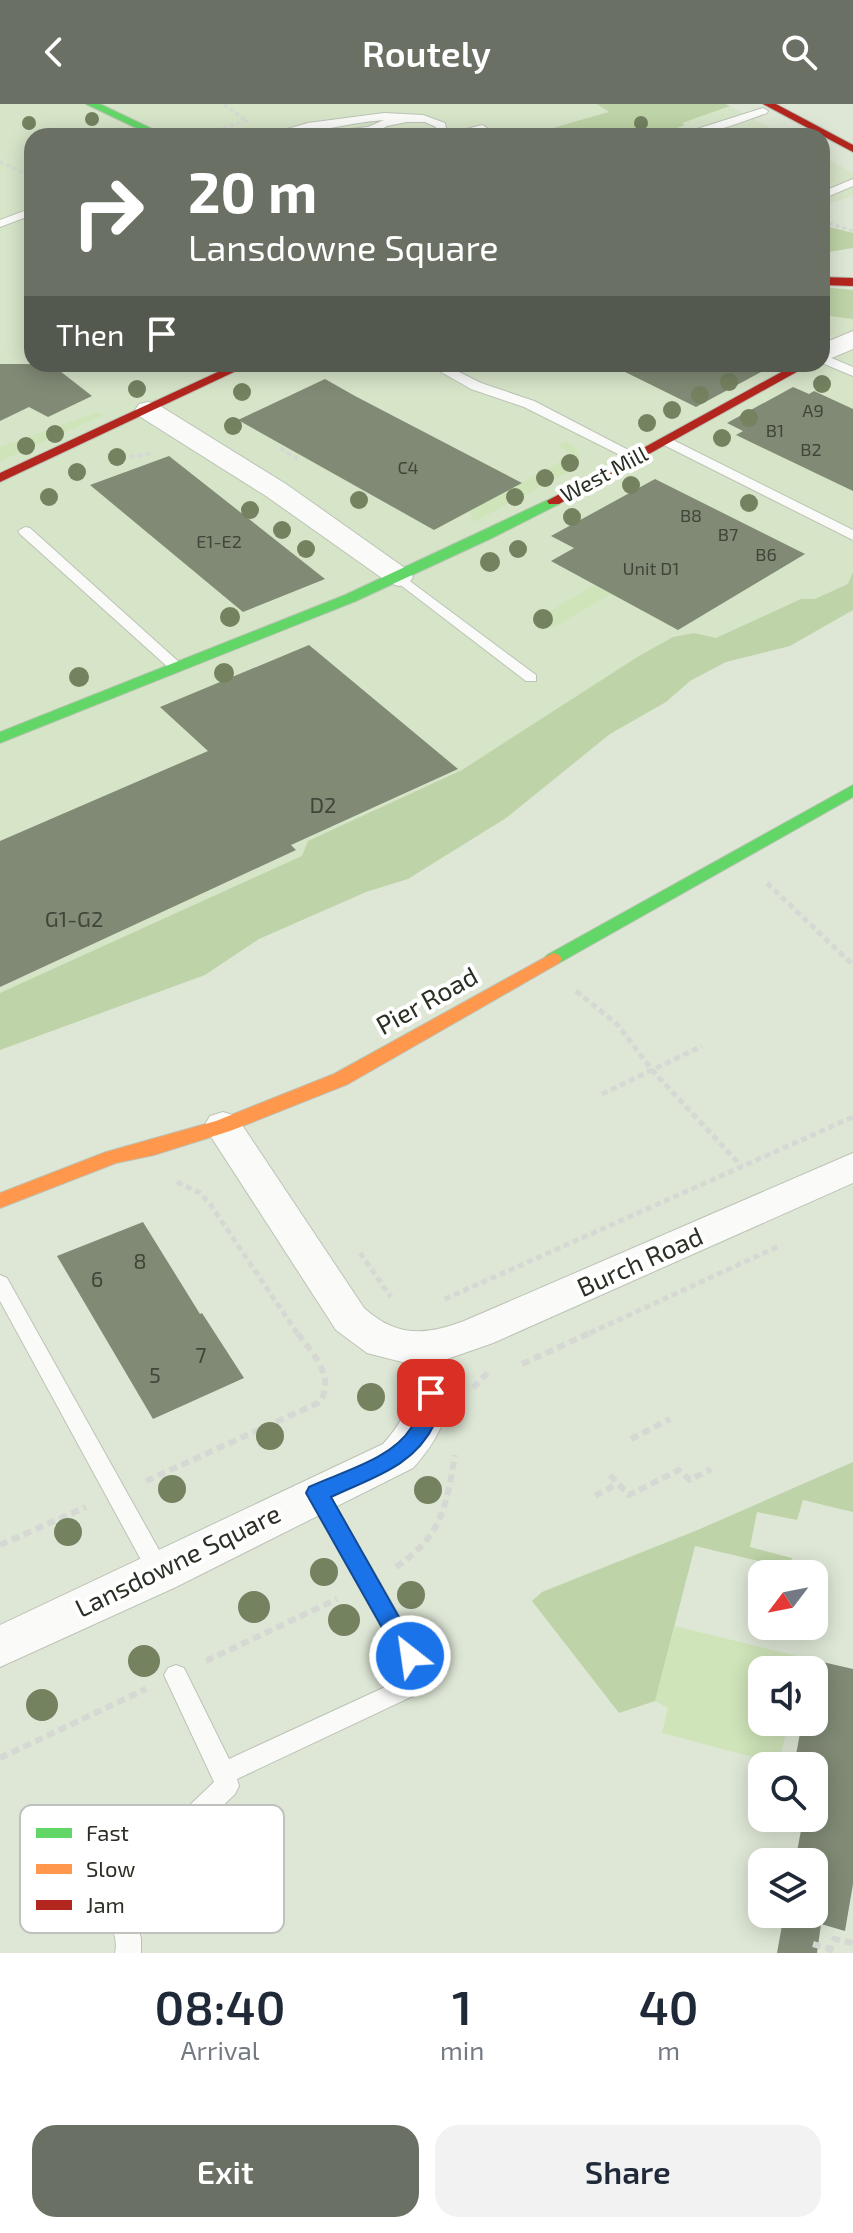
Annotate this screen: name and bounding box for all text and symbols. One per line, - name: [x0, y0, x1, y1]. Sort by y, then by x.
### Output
- icon: back: [32, 30, 76, 74]
- icon: search: [777, 30, 821, 74]
- text: Routely: [362, 31, 491, 74]
- text: 20 m: [188, 157, 317, 224]
- icon: right: [56, 160, 160, 264]
- text: Lansdowne Square: [188, 225, 499, 268]
- icon: arrive: [140, 312, 184, 356]
- text: Then: [56, 316, 124, 352]
- house number: A9: [802, 399, 824, 421]
- house number: B1: [766, 419, 784, 441]
- house number: B2: [800, 438, 822, 460]
- street label: West Mill: [556, 439, 652, 507]
- house number: C4: [398, 456, 418, 478]
- house number: B8: [680, 504, 702, 526]
- house number: B7: [718, 523, 738, 545]
- house number: E1-E2: [196, 530, 242, 552]
- house number: B6: [755, 543, 777, 565]
- house number: Unit D1: [623, 557, 679, 579]
- house number: D2: [310, 791, 336, 817]
- house number: G1-G2: [45, 905, 103, 931]
- street label: Pier Road: [370, 959, 482, 1040]
- street label: Burch Road: [572, 1219, 707, 1302]
- house number: 8: [133, 1247, 147, 1273]
- house number: 6: [91, 1265, 103, 1291]
- house number: 7: [195, 1341, 207, 1367]
- pin: [397, 1359, 465, 1427]
- house number: 5: [149, 1361, 161, 1387]
- icon: arrive: [409, 1371, 453, 1415]
- street label: Lansdowne Square: [70, 1497, 285, 1623]
- north arrow: [748, 1560, 828, 1640]
- map controls: [748, 1560, 828, 1928]
- position arrow: [368, 1614, 452, 1698]
- button: sound: [748, 1656, 828, 1736]
- button: search: [748, 1752, 828, 1832]
- legend: [20, 1805, 284, 1933]
- text: Fast: [86, 1819, 129, 1845]
- button: layers: [748, 1848, 828, 1928]
- text: Slow: [86, 1855, 135, 1881]
- text: Jam: [86, 1891, 125, 1917]
- text: 08:40: [154, 1977, 285, 2035]
- text: 1: [452, 1977, 472, 2035]
- text: 40: [639, 1977, 699, 2035]
- text: Arrival: [180, 2034, 260, 2065]
- text: min: [440, 2034, 484, 2065]
- text: m: [657, 2034, 680, 2065]
- button: Exit: [32, 2125, 419, 2217]
- button: Share: [435, 2125, 821, 2217]

